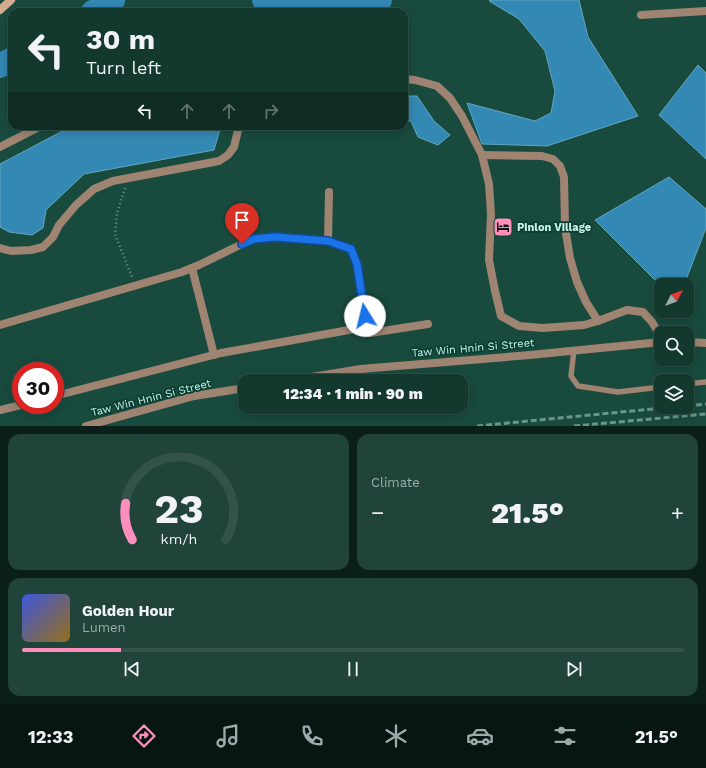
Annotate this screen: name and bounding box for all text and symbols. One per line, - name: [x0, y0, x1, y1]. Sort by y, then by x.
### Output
- text: 30 m: [86, 23, 155, 56]
- icon: left: [20, 24, 72, 76]
- text: Turn left: [86, 57, 161, 78]
- icon: left: [134, 100, 156, 122]
- icon: ahead: [176, 100, 198, 122]
- icon: ahead: [218, 100, 240, 122]
- icon: right: [260, 100, 282, 122]
- pin: [225, 203, 259, 244]
- icon: arrive: [231, 209, 253, 231]
- hotel icon: Pinlon Village: [492, 216, 514, 238]
- place label: Pinlon Village: [517, 221, 591, 234]
- north arrow: [654, 278, 694, 318]
- map controls: [654, 278, 694, 414]
- position arrow: [344, 295, 386, 337]
- button: search: [654, 326, 694, 366]
- street label: Taw Win Hnin Si Street: [411, 336, 535, 360]
- speed limit sign: 30: [12, 362, 64, 414]
- button: layers: [654, 374, 694, 414]
- street label: Taw Win Hnin Si Street: [90, 377, 213, 419]
- text: 12:34 · 1 min · 90 m: [283, 385, 423, 403]
- text: Climate: [371, 475, 420, 490]
- text: 23: [154, 484, 203, 533]
- text: 21.5°: [491, 495, 564, 530]
- text: −: [371, 500, 384, 525]
- text: +: [671, 500, 684, 525]
- text: km/h: [160, 531, 197, 547]
- text: Golden Hour: [82, 602, 174, 620]
- text: Lumen: [82, 620, 126, 635]
- icon: previous: [121, 658, 143, 680]
- icon: pause: [342, 658, 364, 680]
- icon: next: [563, 658, 585, 680]
- icon: directions: [130, 722, 158, 750]
- icon: music: [214, 722, 242, 750]
- icon: phone: [298, 722, 326, 750]
- icon: climate: [382, 722, 410, 750]
- icon: car: [466, 722, 494, 750]
- icon: filters: [551, 722, 579, 750]
- text: 12:33: [28, 726, 73, 747]
- text: 21.5°: [635, 726, 678, 747]

